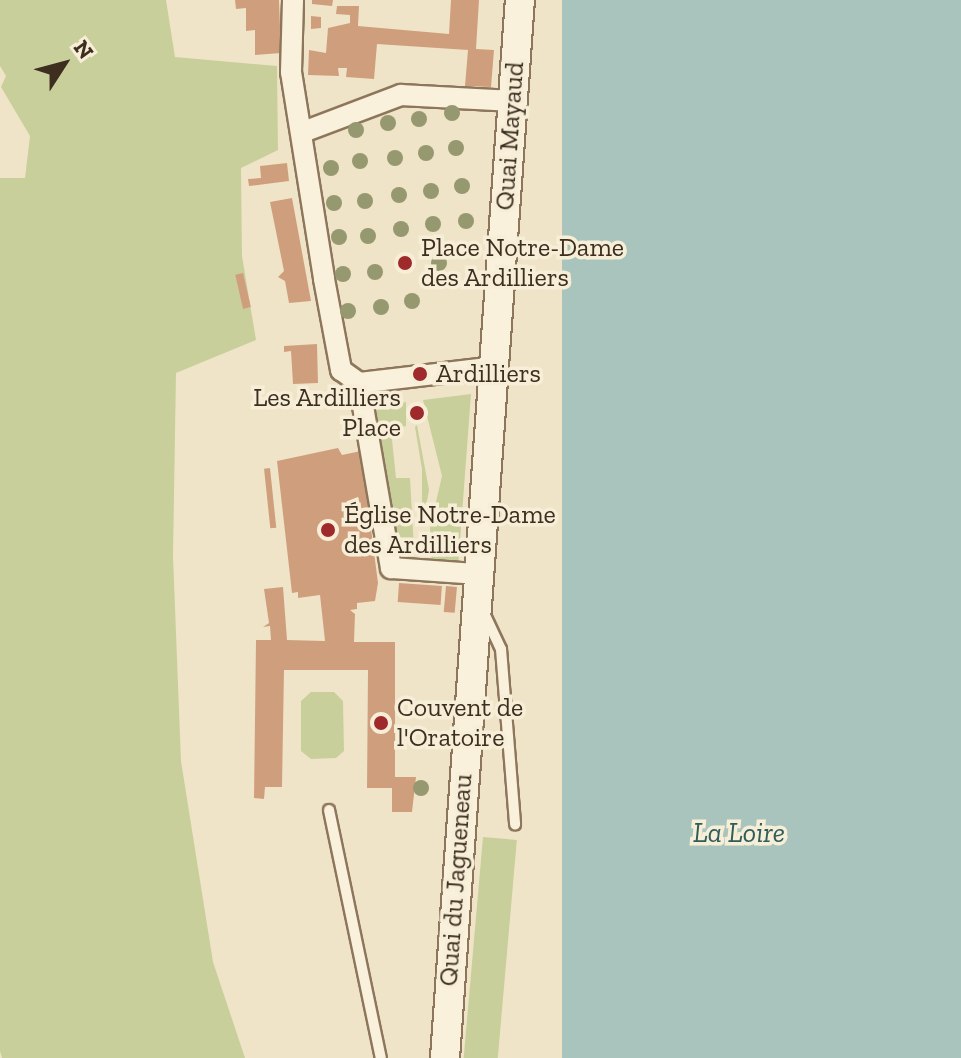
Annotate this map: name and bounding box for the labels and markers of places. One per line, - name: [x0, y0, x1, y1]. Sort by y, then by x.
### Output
- place label: Place Notre-Dame des Ardilliers: [421, 232, 624, 294]
- marker: Place Notre-Dame des Ardilliers: [396, 254, 414, 272]
- place label: Ardilliers: [436, 358, 541, 390]
- marker: Ardilliers: [411, 365, 429, 383]
- place label: Les Ardilliers Place: [252, 382, 401, 444]
- marker: Les Ardilliers Place: [408, 404, 426, 422]
- place label: Église Notre-Dame des Ardilliers: [344, 499, 556, 560]
- marker: Église Notre-Dame des Ardilliers: [319, 521, 337, 539]
- place label: Couvent de l'Oratoire: [397, 692, 523, 754]
- marker: Couvent de l'Oratoire: [372, 714, 390, 732]

